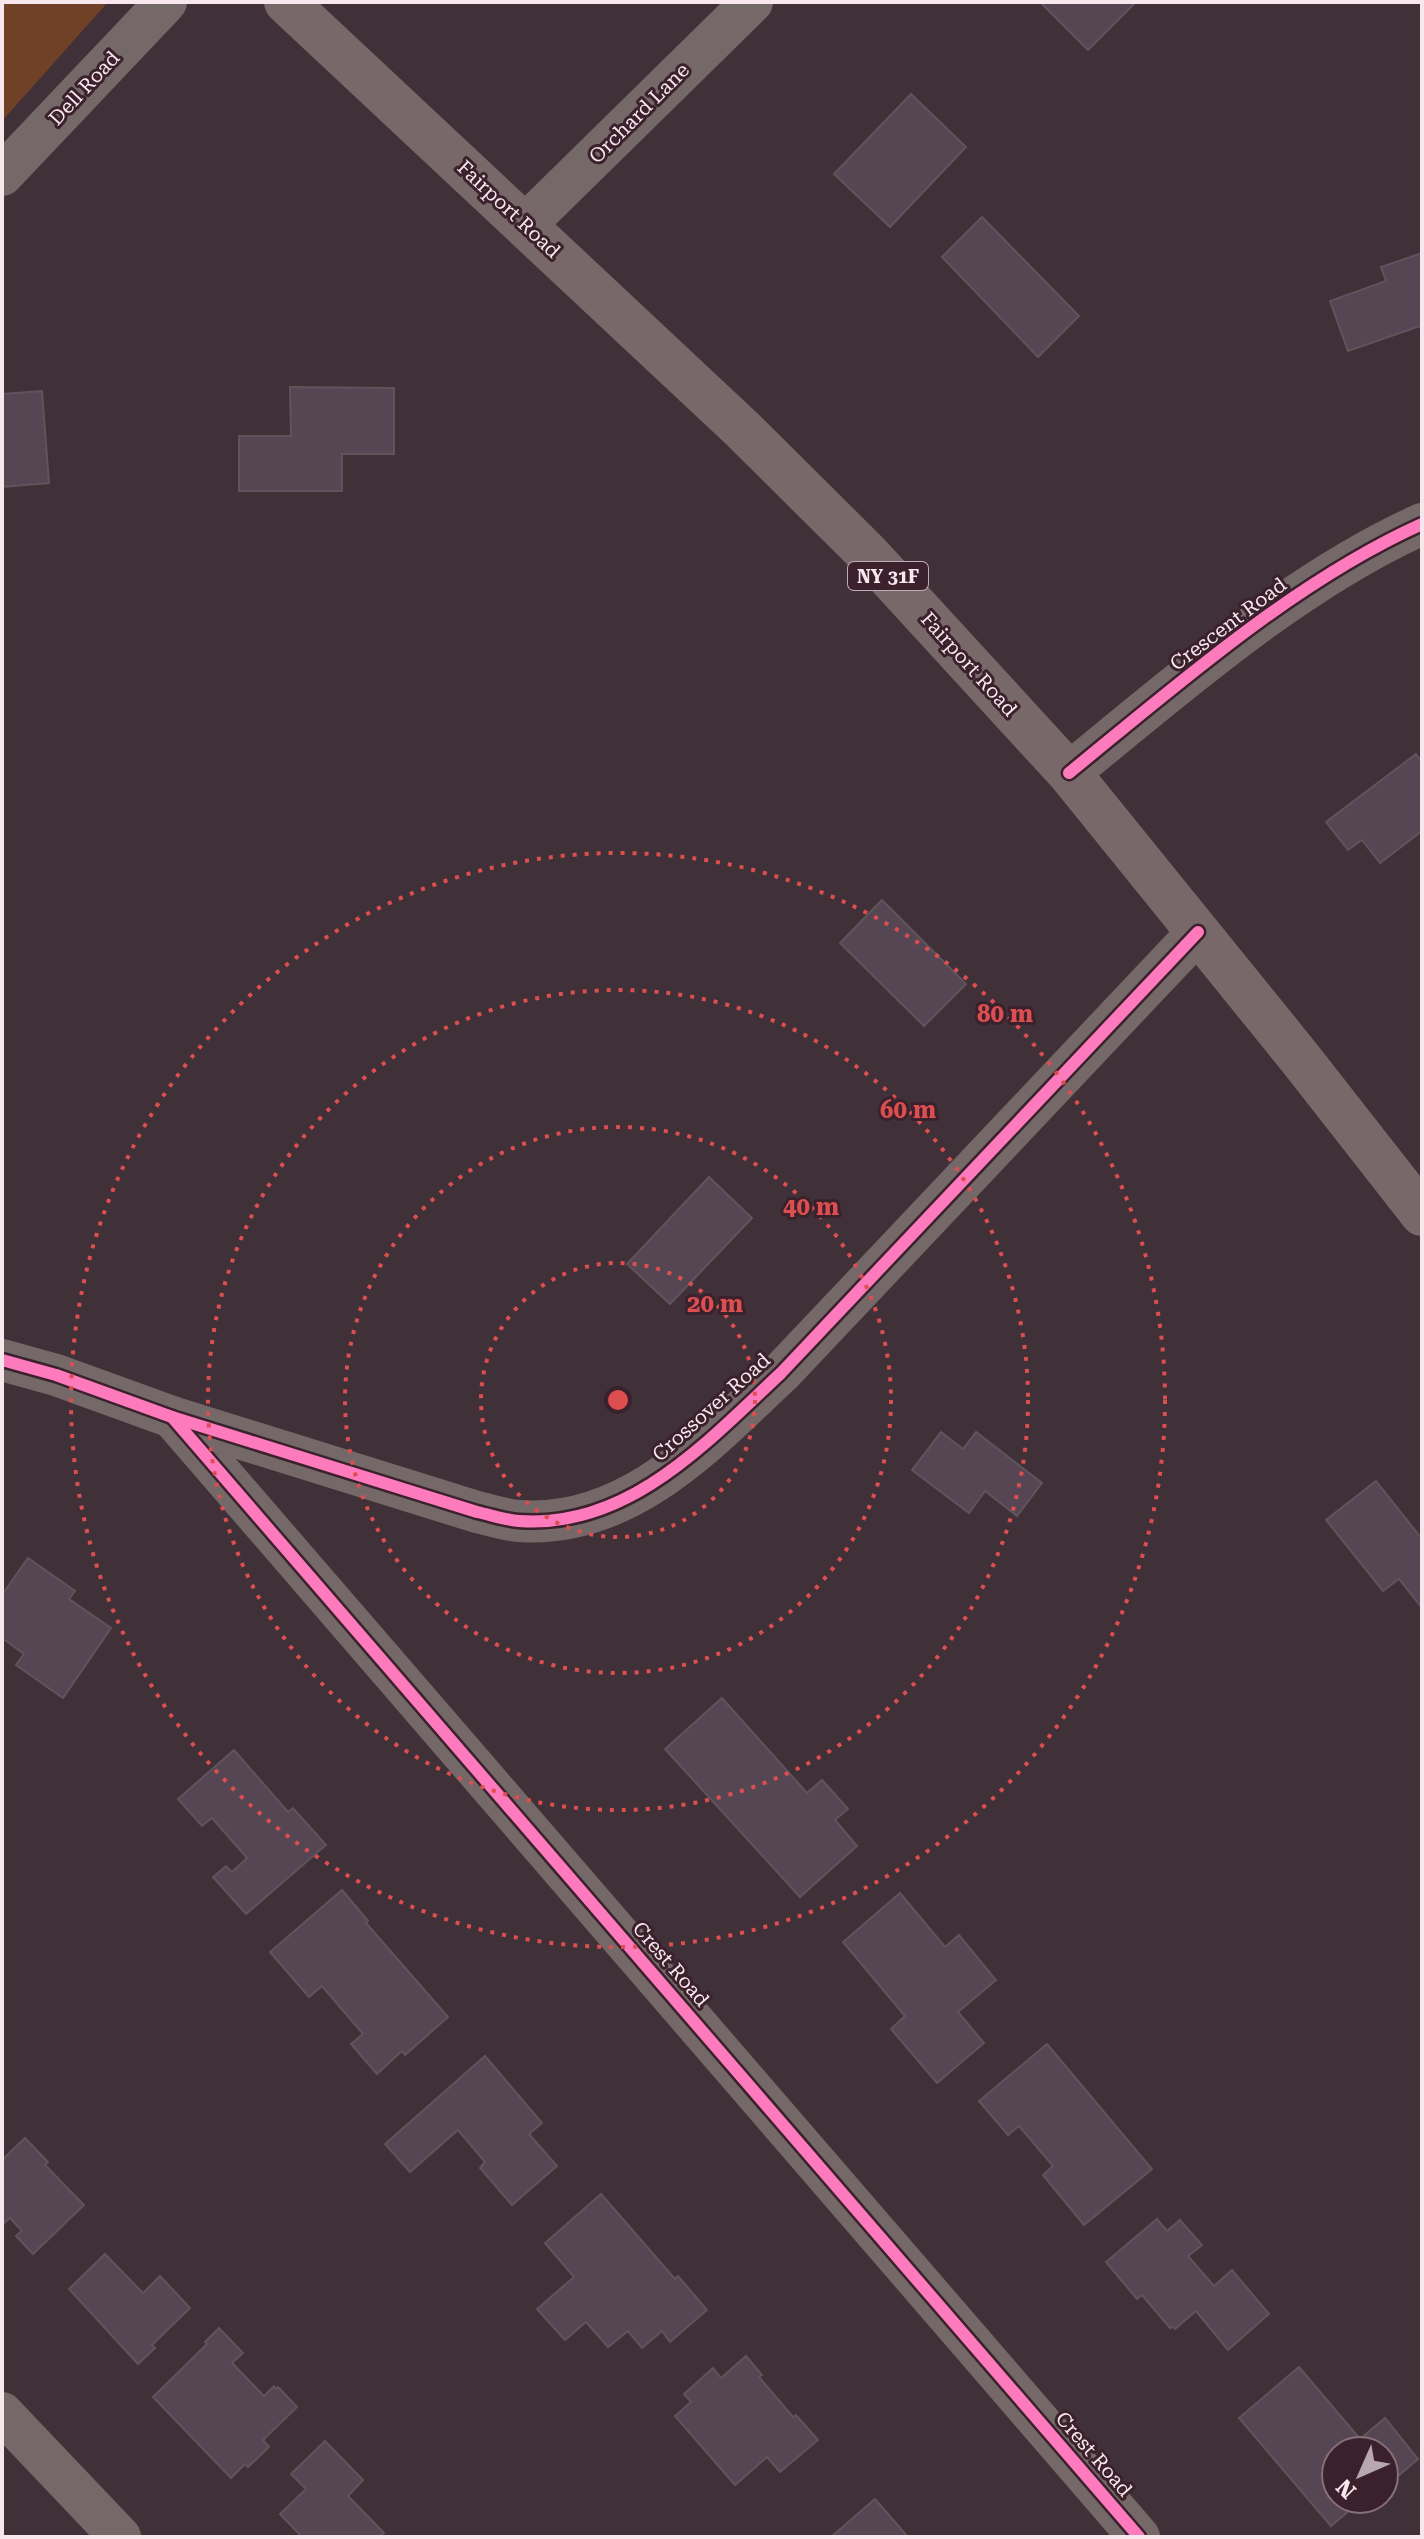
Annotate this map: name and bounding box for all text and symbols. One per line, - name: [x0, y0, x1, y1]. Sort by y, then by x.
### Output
- street label: Dell Road: [44, 46, 125, 130]
- street label: Orchard Lane: [584, 58, 694, 168]
- street label: Fairport Road: [453, 155, 566, 263]
- road number: NY 31F: [848, 562, 928, 590]
- street label: Crescent Road: [1165, 572, 1291, 676]
- street label: Fairport Road: [916, 607, 1022, 721]
- text: 80 m: [977, 1000, 1033, 1028]
- text: 60 m: [880, 1096, 936, 1124]
- text: 40 m: [783, 1193, 839, 1221]
- text: 20 m: [687, 1290, 743, 1318]
- street label: Crossover Road: [647, 1348, 775, 1466]
- centre of rings: [604, 1386, 632, 1414]
- street label: Crest Road: [628, 1917, 714, 2011]
- street label: Crest Road: [1051, 2407, 1137, 2501]
- north arrow: [1320, 2435, 1400, 2515]
- text: N: [1331, 2474, 1361, 2504]

